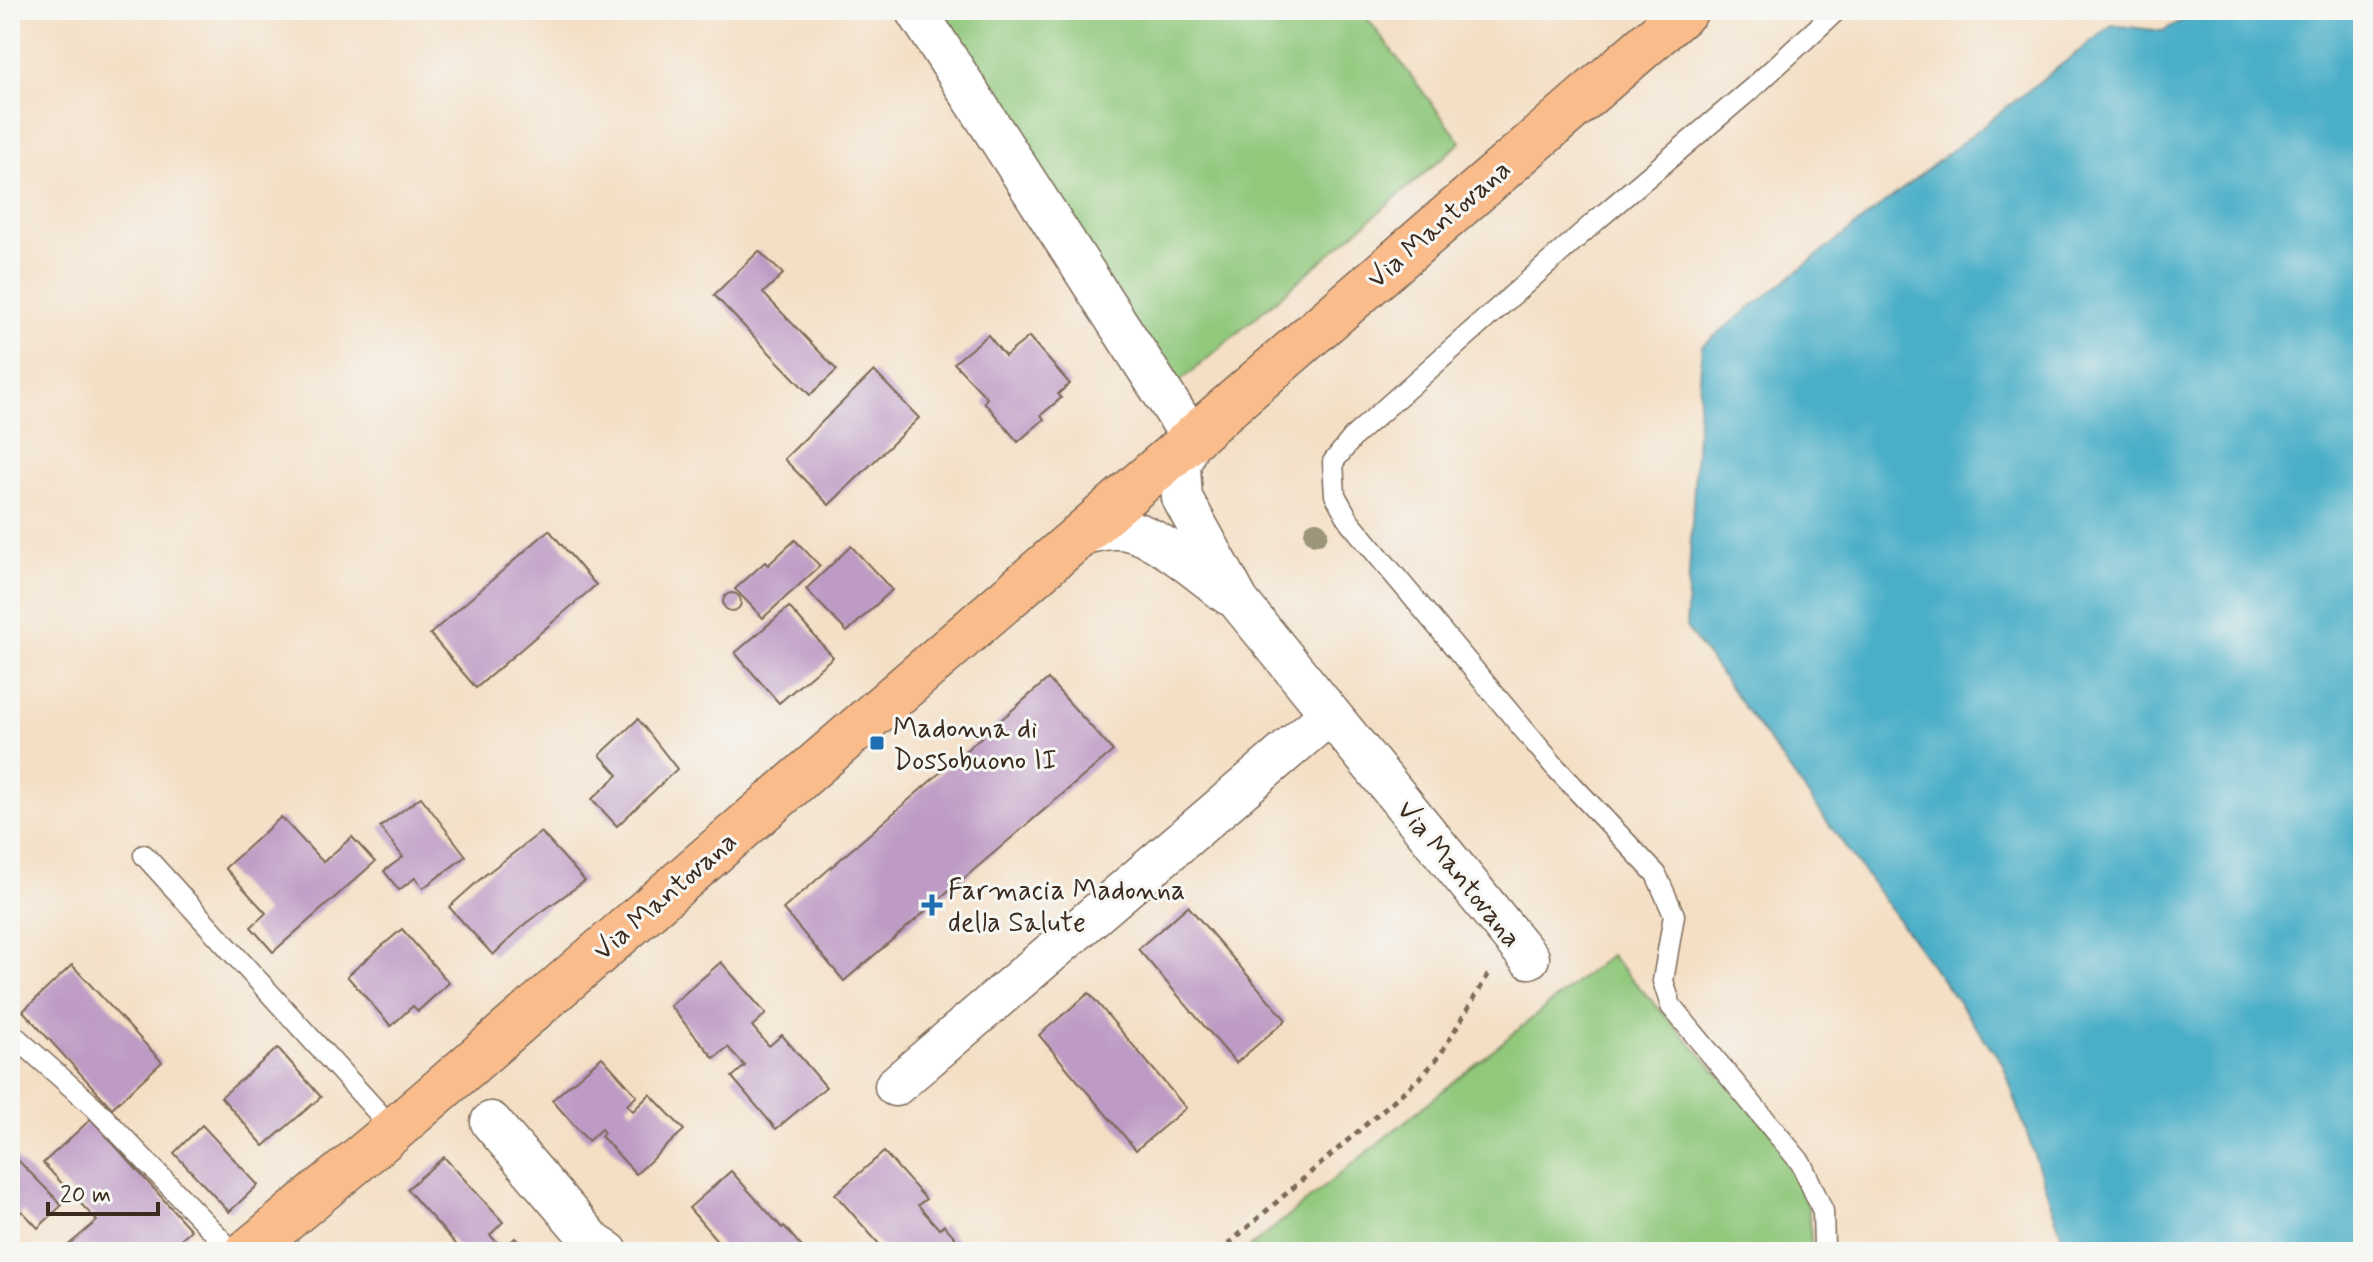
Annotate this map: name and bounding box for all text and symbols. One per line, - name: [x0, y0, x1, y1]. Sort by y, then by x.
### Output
- street label: Via Mantovana: [1360, 152, 1520, 298]
- place label: Madonna di Dossobuono II: [893, 711, 1057, 780]
- marker: Madonna di Dossobuono II: [868, 734, 886, 752]
- street label: Via Mantovana: [1387, 793, 1529, 956]
- street label: Via Mantovana: [586, 824, 746, 970]
- place label: Farmacia Madonna della Salute: [948, 873, 1185, 942]
- marker: Farmacia Madonna della Salute: [923, 896, 941, 914]
- scale bar: [48, 1166, 158, 1216]
- text: 20 m: [60, 1180, 111, 1211]

